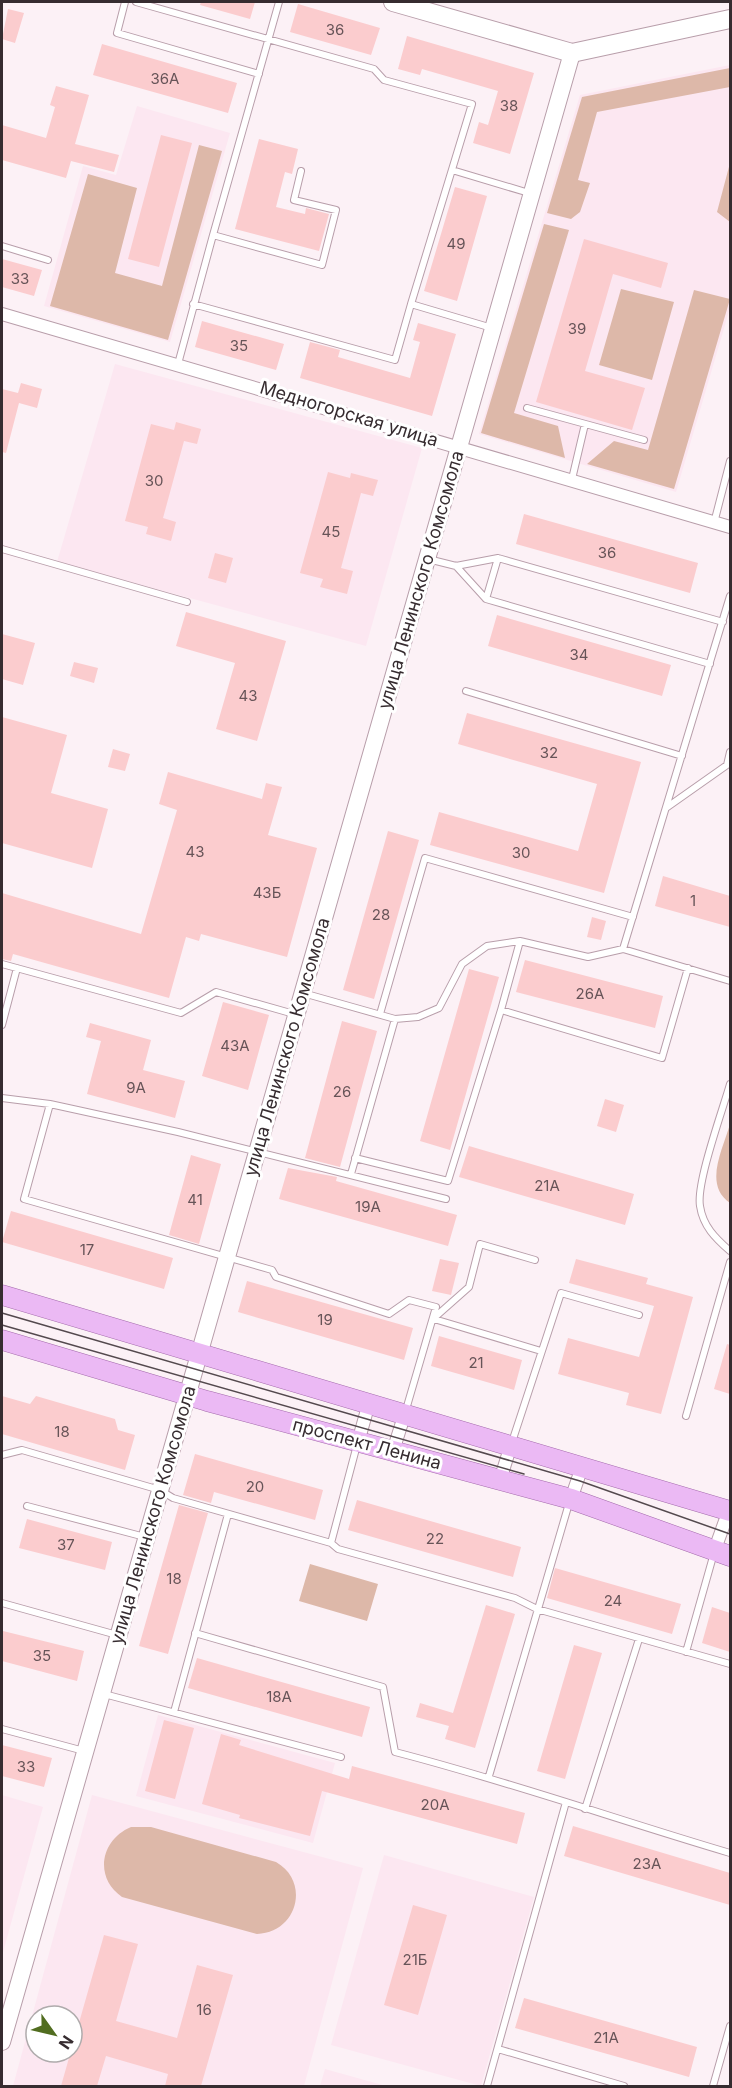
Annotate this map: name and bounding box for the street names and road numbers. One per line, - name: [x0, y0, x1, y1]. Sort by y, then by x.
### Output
- street label: Медногорская улица: [258, 376, 441, 451]
- street label: улица Ленинского Комсомола: [373, 448, 468, 712]
- street label: улица Ленинского Комсомола: [239, 915, 334, 1179]
- street label: улица Ленинского Комсомола: [105, 1383, 200, 1647]
- street label: проспект Ленина: [291, 1414, 444, 1473]

